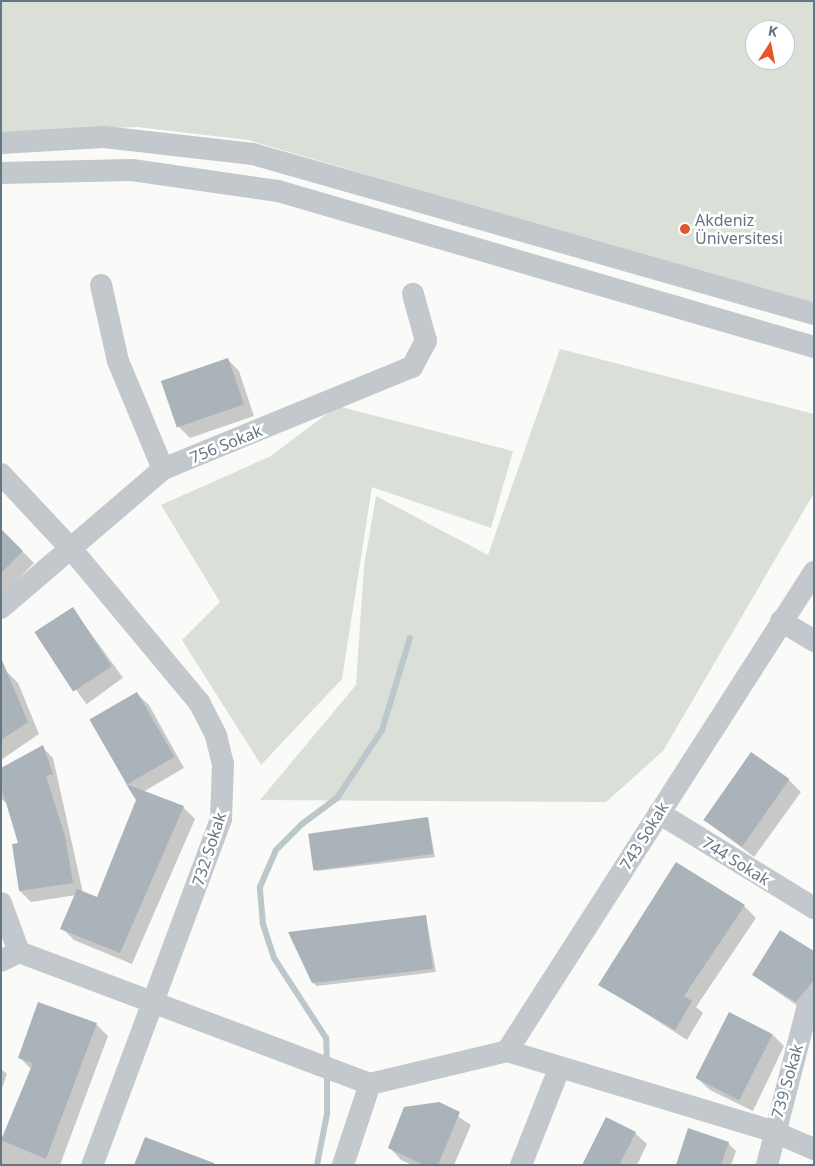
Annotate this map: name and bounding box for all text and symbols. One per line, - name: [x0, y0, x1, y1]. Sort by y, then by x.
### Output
- north arrow: [745, 20, 795, 70]
- text: K: [766, 21, 779, 41]
- place label: Akdeniz Üniversitesi: [695, 210, 783, 248]
- marker: Akdeniz Üniversitesi: [679, 223, 691, 235]
- street label: 756 Sokak: [187, 421, 265, 467]
- street label: 743 Sokak: [616, 799, 672, 873]
- street label: 732 Sokak: [188, 810, 230, 888]
- street label: 744 Sokak: [699, 833, 773, 889]
- street label: 739 Sokak: [767, 1042, 807, 1120]

